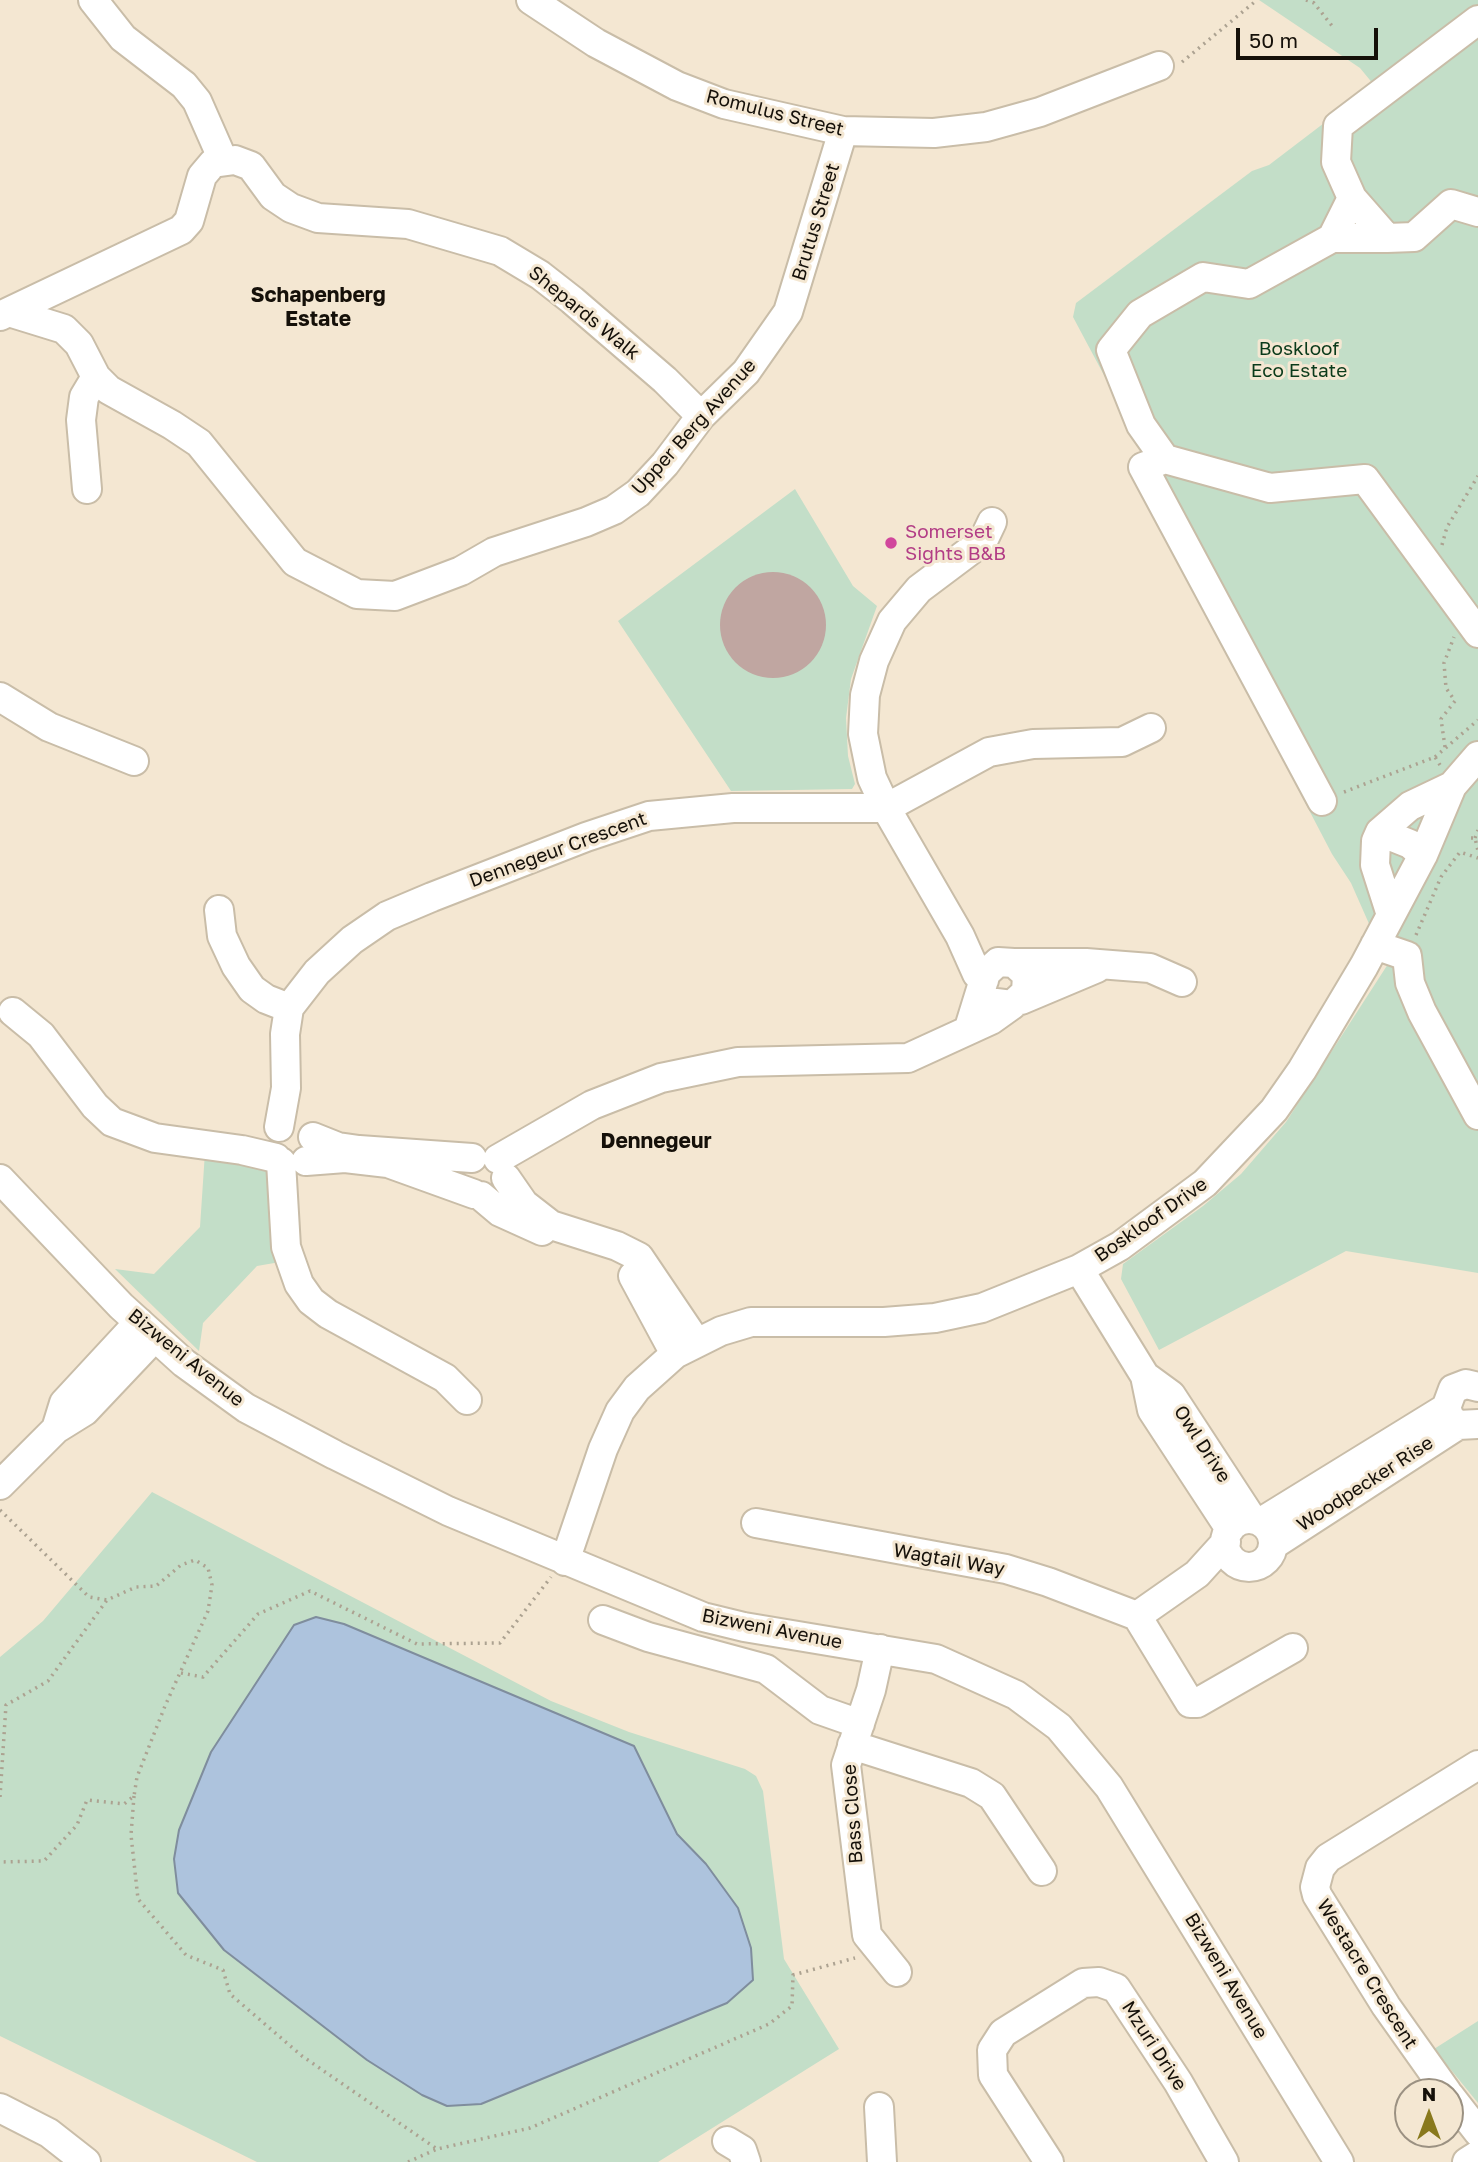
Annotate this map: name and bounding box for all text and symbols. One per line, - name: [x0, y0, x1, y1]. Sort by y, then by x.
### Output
- scale bar: [1240, 14, 1382, 58]
- text: 50 m: [1249, 27, 1298, 53]
- street label: Romulus Street: [704, 85, 846, 141]
- street label: Brutus Street: [787, 160, 845, 284]
- street label: Shepards Walk: [524, 261, 644, 365]
- district label: Schapenberg Estate: [250, 282, 386, 332]
- park label: Boskloof Eco Estate: [1251, 338, 1347, 382]
- street label: Upper Berg Avenue: [627, 354, 761, 500]
- place label: Somerset Sights B&B: [905, 521, 1006, 565]
- marker: Somerset Sights B&B: [883, 535, 899, 551]
- street label: Dennegeur Crescent: [466, 807, 650, 893]
- district label: Dennegeur: [600, 1128, 712, 1154]
- street label: Boskloof Drive: [1090, 1173, 1212, 1267]
- street label: Bizweni Avenue: [123, 1304, 249, 1412]
- street label: Owl Drive: [1169, 1401, 1235, 1487]
- street label: Woodpecker Rise: [1293, 1432, 1437, 1536]
- street label: Wagtail Way: [892, 1539, 1006, 1581]
- street label: Bizweni Avenue: [700, 1604, 844, 1654]
- street label: Bass Close: [838, 1763, 868, 1865]
- street label: Westacre Crescent: [1312, 1895, 1422, 2053]
- street label: Bizweni Avenue: [1180, 1909, 1272, 2043]
- street label: Mzuri Drive: [1117, 1997, 1191, 2095]
- north arrow: [1394, 2078, 1464, 2148]
- text: N: [1422, 2082, 1436, 2105]

